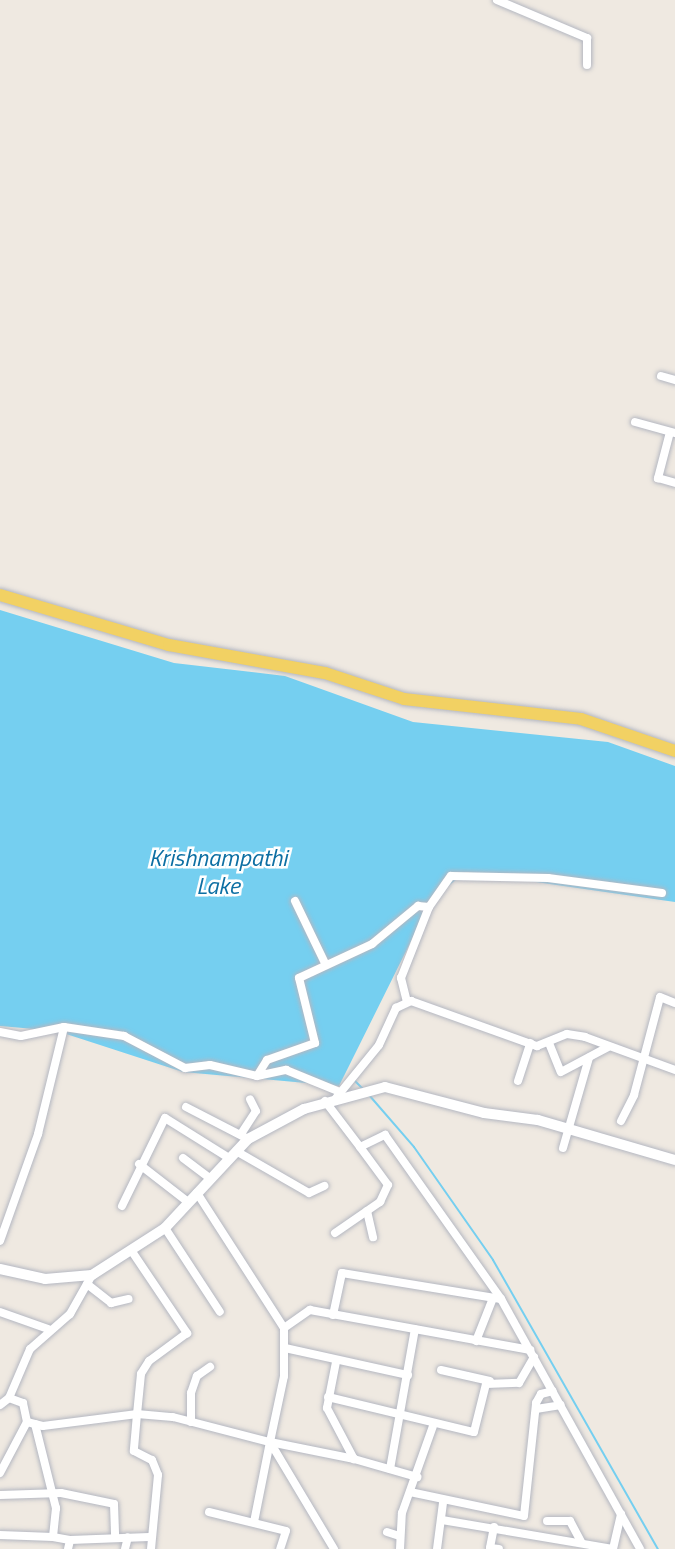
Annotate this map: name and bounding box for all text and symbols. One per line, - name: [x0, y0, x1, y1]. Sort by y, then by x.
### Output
- water label: Krishnampathi Lake: [149, 844, 287, 900]

